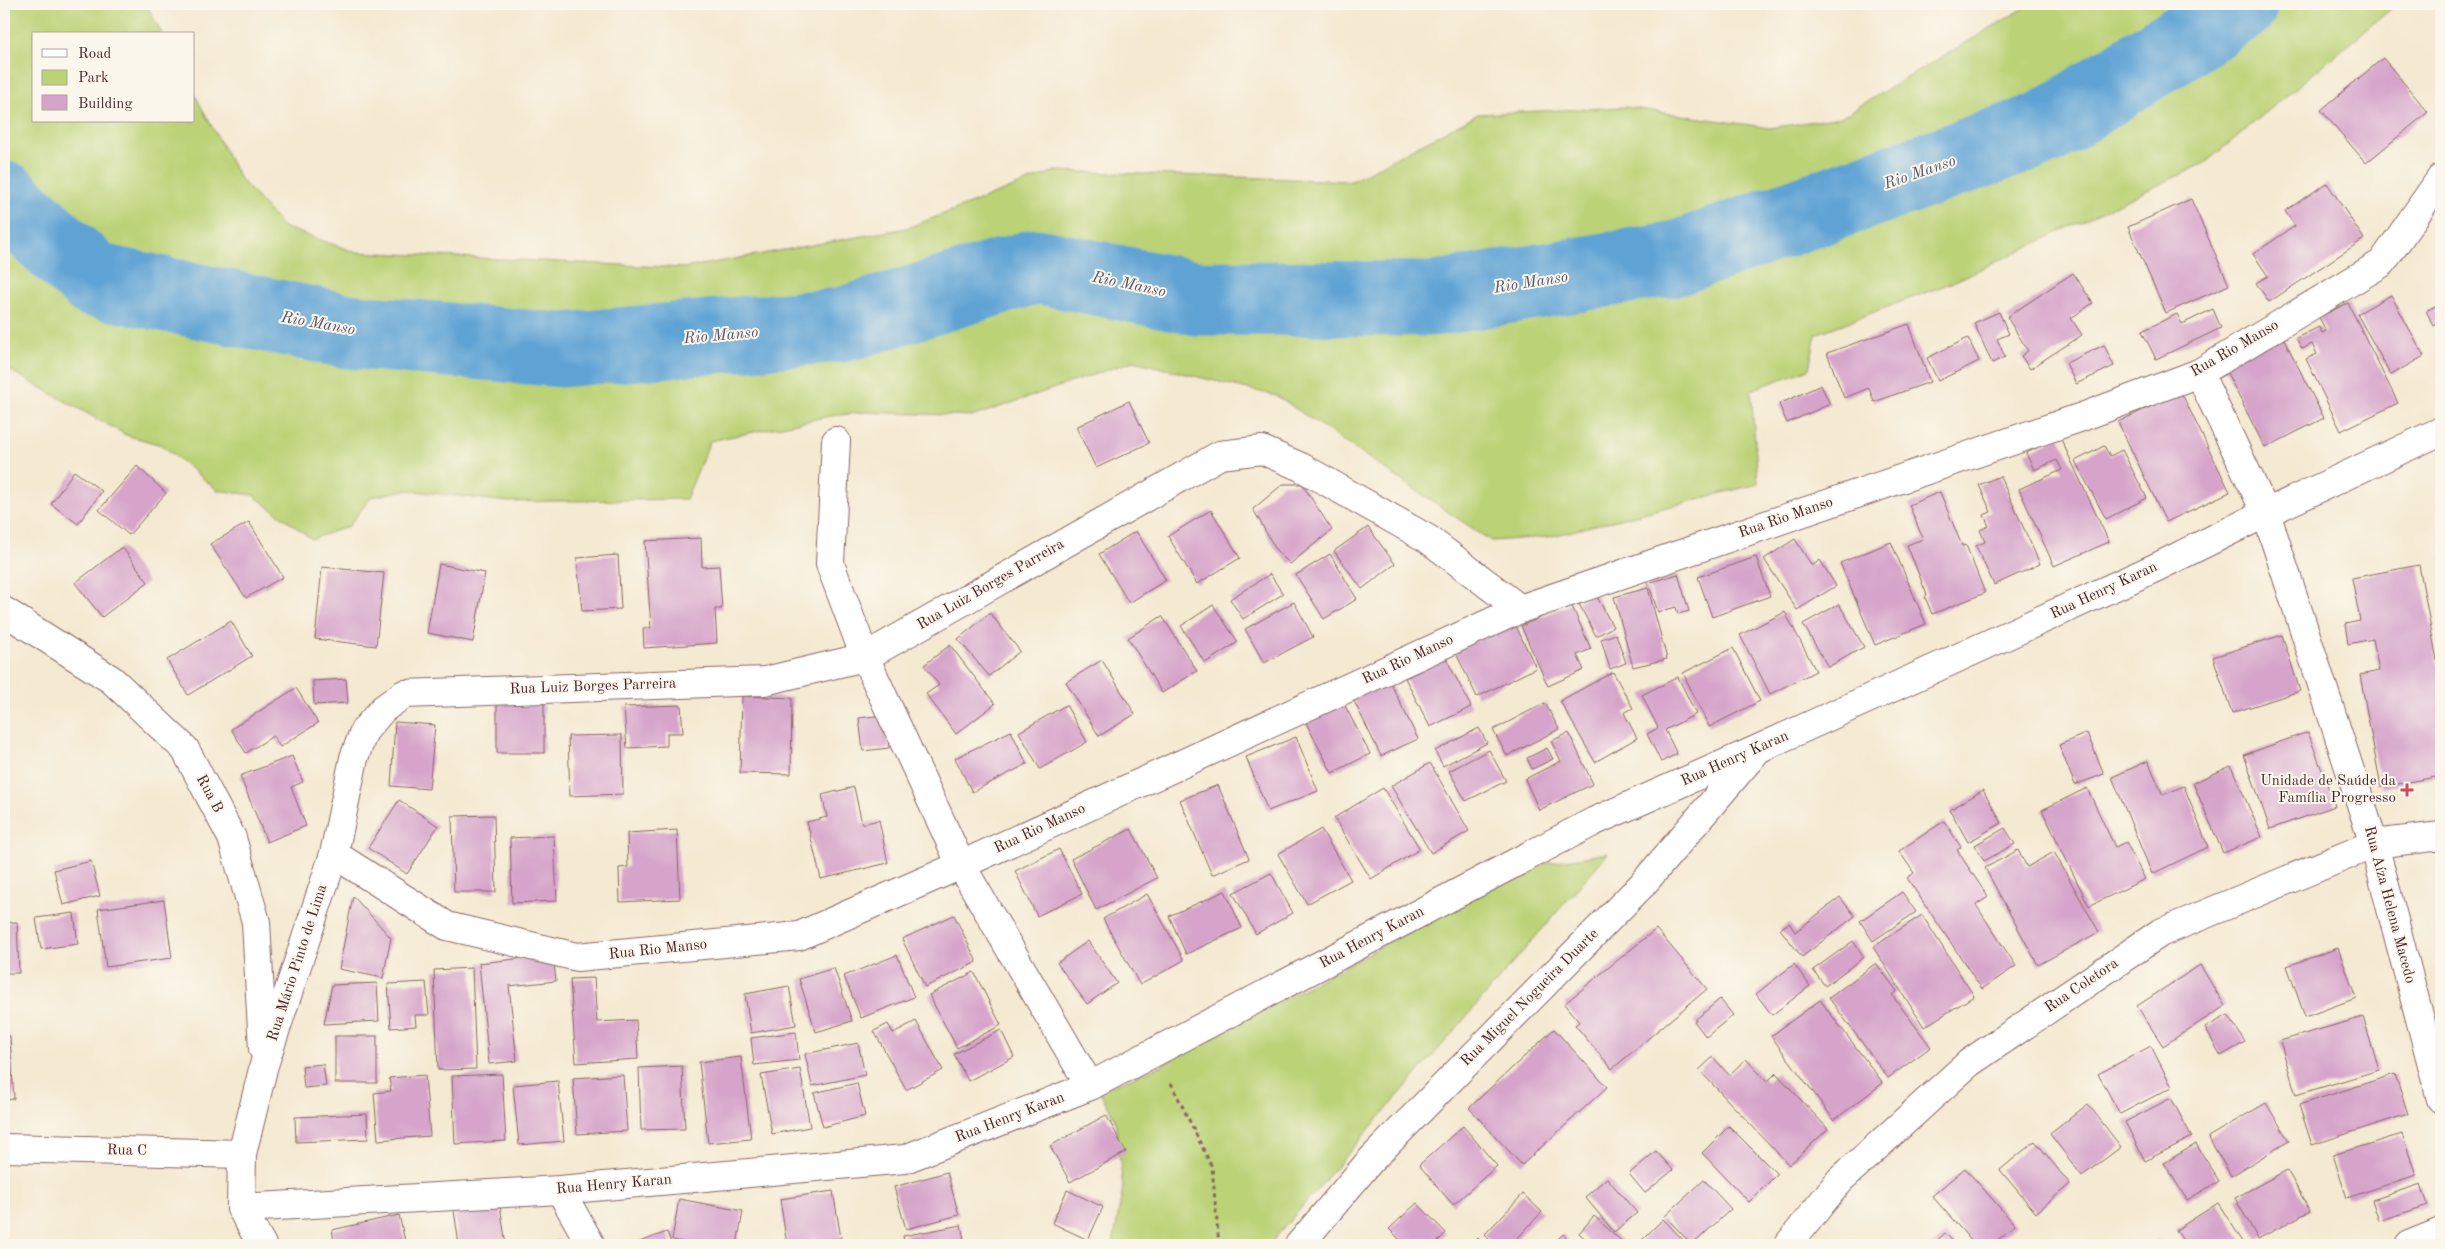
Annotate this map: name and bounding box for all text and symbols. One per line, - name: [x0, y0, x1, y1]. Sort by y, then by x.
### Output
- legend: [32, 32, 195, 122]
- text: Road: [78, 47, 112, 62]
- text: Park: [78, 71, 109, 86]
- text: Building: [78, 97, 133, 112]
- water label: Rio Manso: [1881, 153, 1958, 193]
- water label: Rio Manso: [1090, 269, 1167, 301]
- water label: Rio Manso: [1492, 269, 1569, 297]
- water label: Rio Manso: [279, 309, 356, 338]
- street label: Rua Rio Manso: [2188, 318, 2282, 380]
- water label: Rio Manso: [682, 325, 759, 347]
- street label: Rua Rio Manso: [1737, 495, 1835, 541]
- street label: Rua Luiz Borges Parreira: [915, 537, 1067, 633]
- street label: Rua Henry Karan: [2048, 560, 2160, 622]
- street label: Rua Rio Manso: [1360, 632, 1456, 688]
- street label: Rua Luiz Borges Parreira: [509, 677, 677, 697]
- street label: Rua Henry Karan: [1679, 729, 1791, 789]
- street label: Rua B: [193, 773, 225, 815]
- place label: Unidade de Saúde da Família Progresso: [2260, 774, 2397, 806]
- marker: Unidade de Saúde da Família Progresso: [2400, 783, 2414, 797]
- street label: Rua Rio Manso: [992, 801, 1088, 857]
- street label: Rua Aíza Helena Macedo: [2361, 825, 2417, 985]
- street label: Rua Mário Pinto de Lima: [266, 882, 331, 1043]
- street label: Rua Henry Karan: [1317, 904, 1427, 972]
- street label: Rua Miguel Nogueira Duarte: [1458, 926, 1602, 1070]
- street label: Rua Rio Manso: [608, 937, 708, 963]
- street label: Rua Coletora: [2043, 956, 2122, 1016]
- street label: Rua Henry Karan: [953, 1090, 1067, 1146]
- street label: Rua C: [107, 1143, 147, 1159]
- street label: Rua Henry Karan: [556, 1172, 672, 1198]

